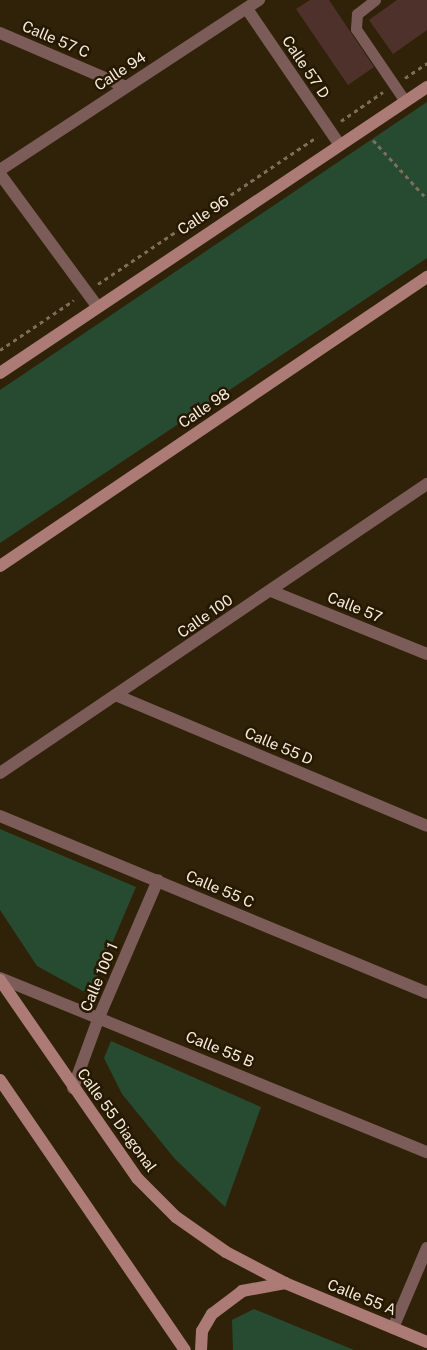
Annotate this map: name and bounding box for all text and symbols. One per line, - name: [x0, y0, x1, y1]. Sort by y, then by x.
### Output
- street label: Calle 57 C: [19, 17, 93, 61]
- street label: Calle 57 D: [278, 32, 334, 102]
- street label: Calle 94: [91, 48, 149, 94]
- street label: Calle 96: [174, 191, 232, 239]
- street label: Calle 98: [175, 384, 233, 432]
- street label: Calle 57: [325, 588, 385, 626]
- street label: Calle 100: [174, 590, 236, 642]
- street label: Calle 55 D: [242, 724, 316, 768]
- street label: Calle 55 C: [183, 867, 257, 911]
- street label: Calle 100 1: [76, 940, 122, 1014]
- street label: Calle 55 B: [183, 1027, 257, 1071]
- street label: Calle 55 Diagonal: [73, 1065, 161, 1175]
- street label: Calle 55 A: [325, 1275, 399, 1319]

